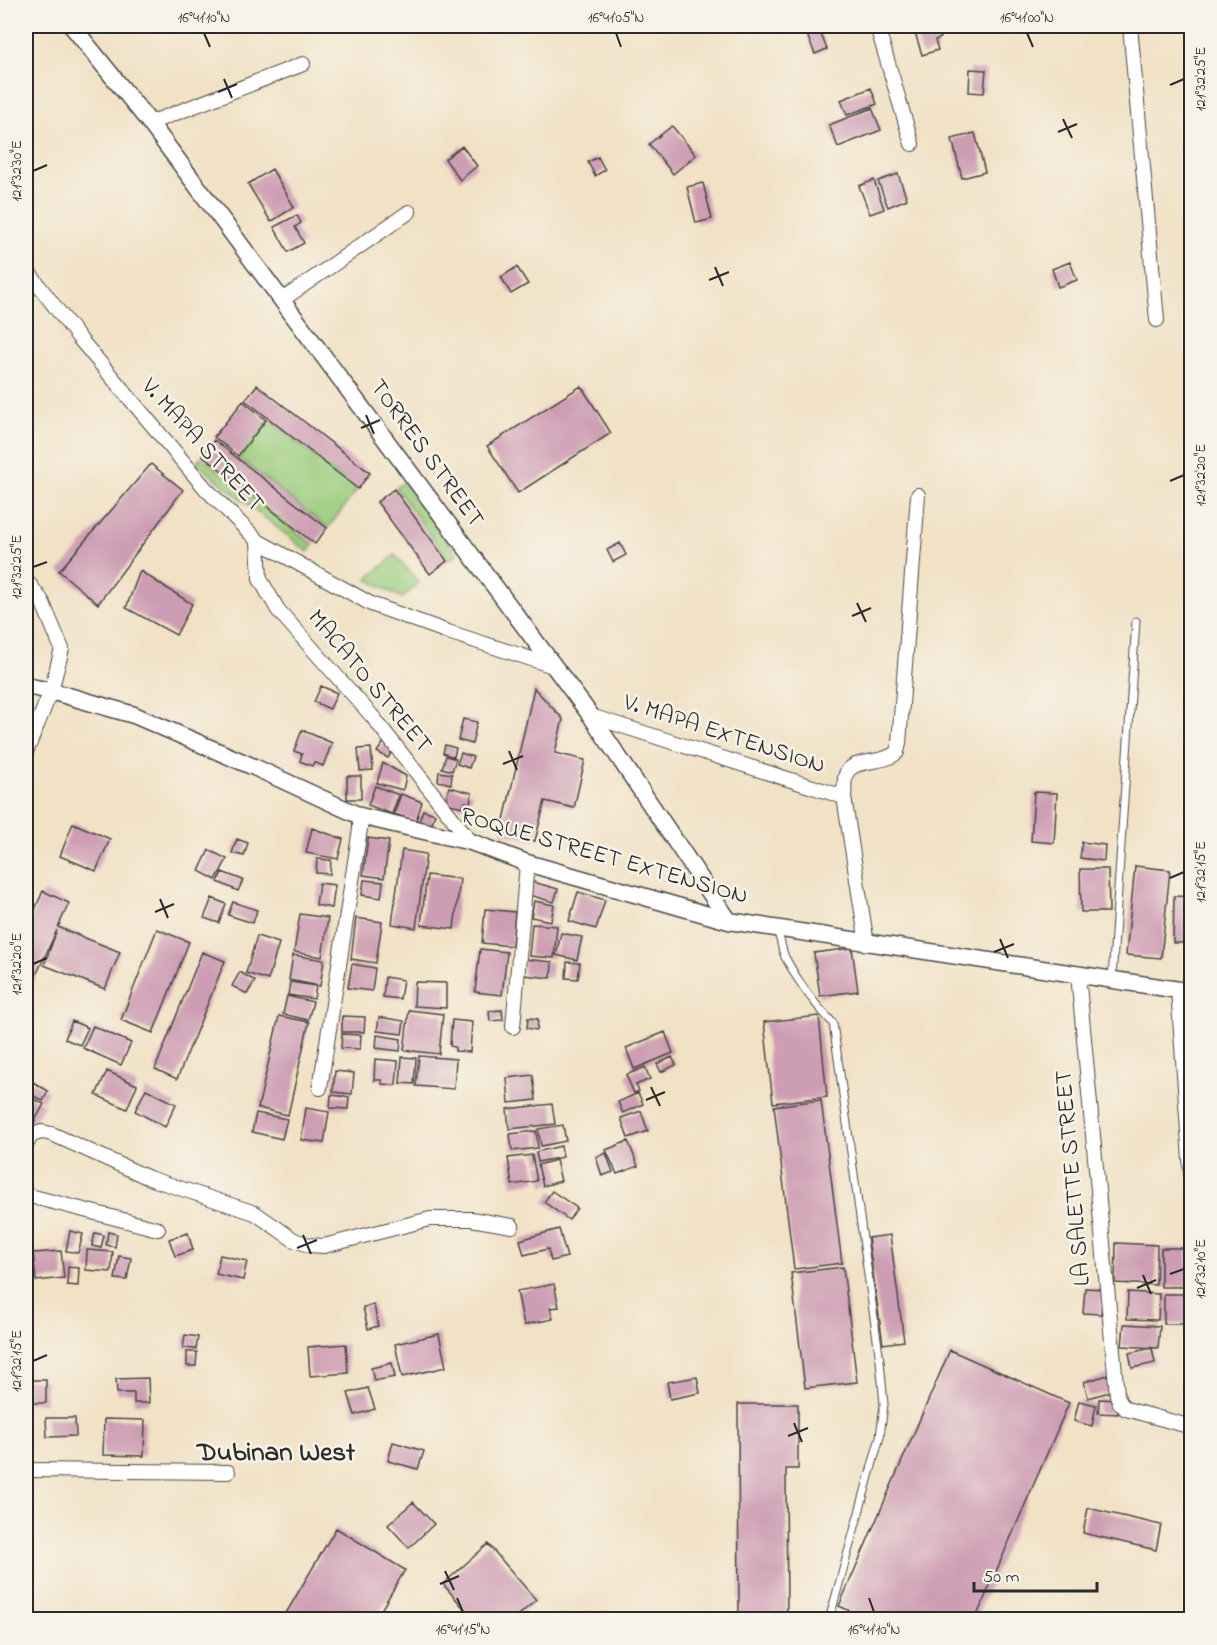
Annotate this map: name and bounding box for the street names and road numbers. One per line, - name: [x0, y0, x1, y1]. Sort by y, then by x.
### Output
- street label: V. MAPA STREET: [131, 370, 272, 521]
- street label: TORRES STREET: [360, 373, 492, 536]
- street label: MACATO STREET: [298, 603, 440, 762]
- street label: V. MAPA EXTENSION: [617, 685, 830, 784]
- street label: ROQUE STREET EXTENSION: [456, 799, 752, 915]
- street label: LA SALETTE STREET: [1047, 1068, 1101, 1287]

